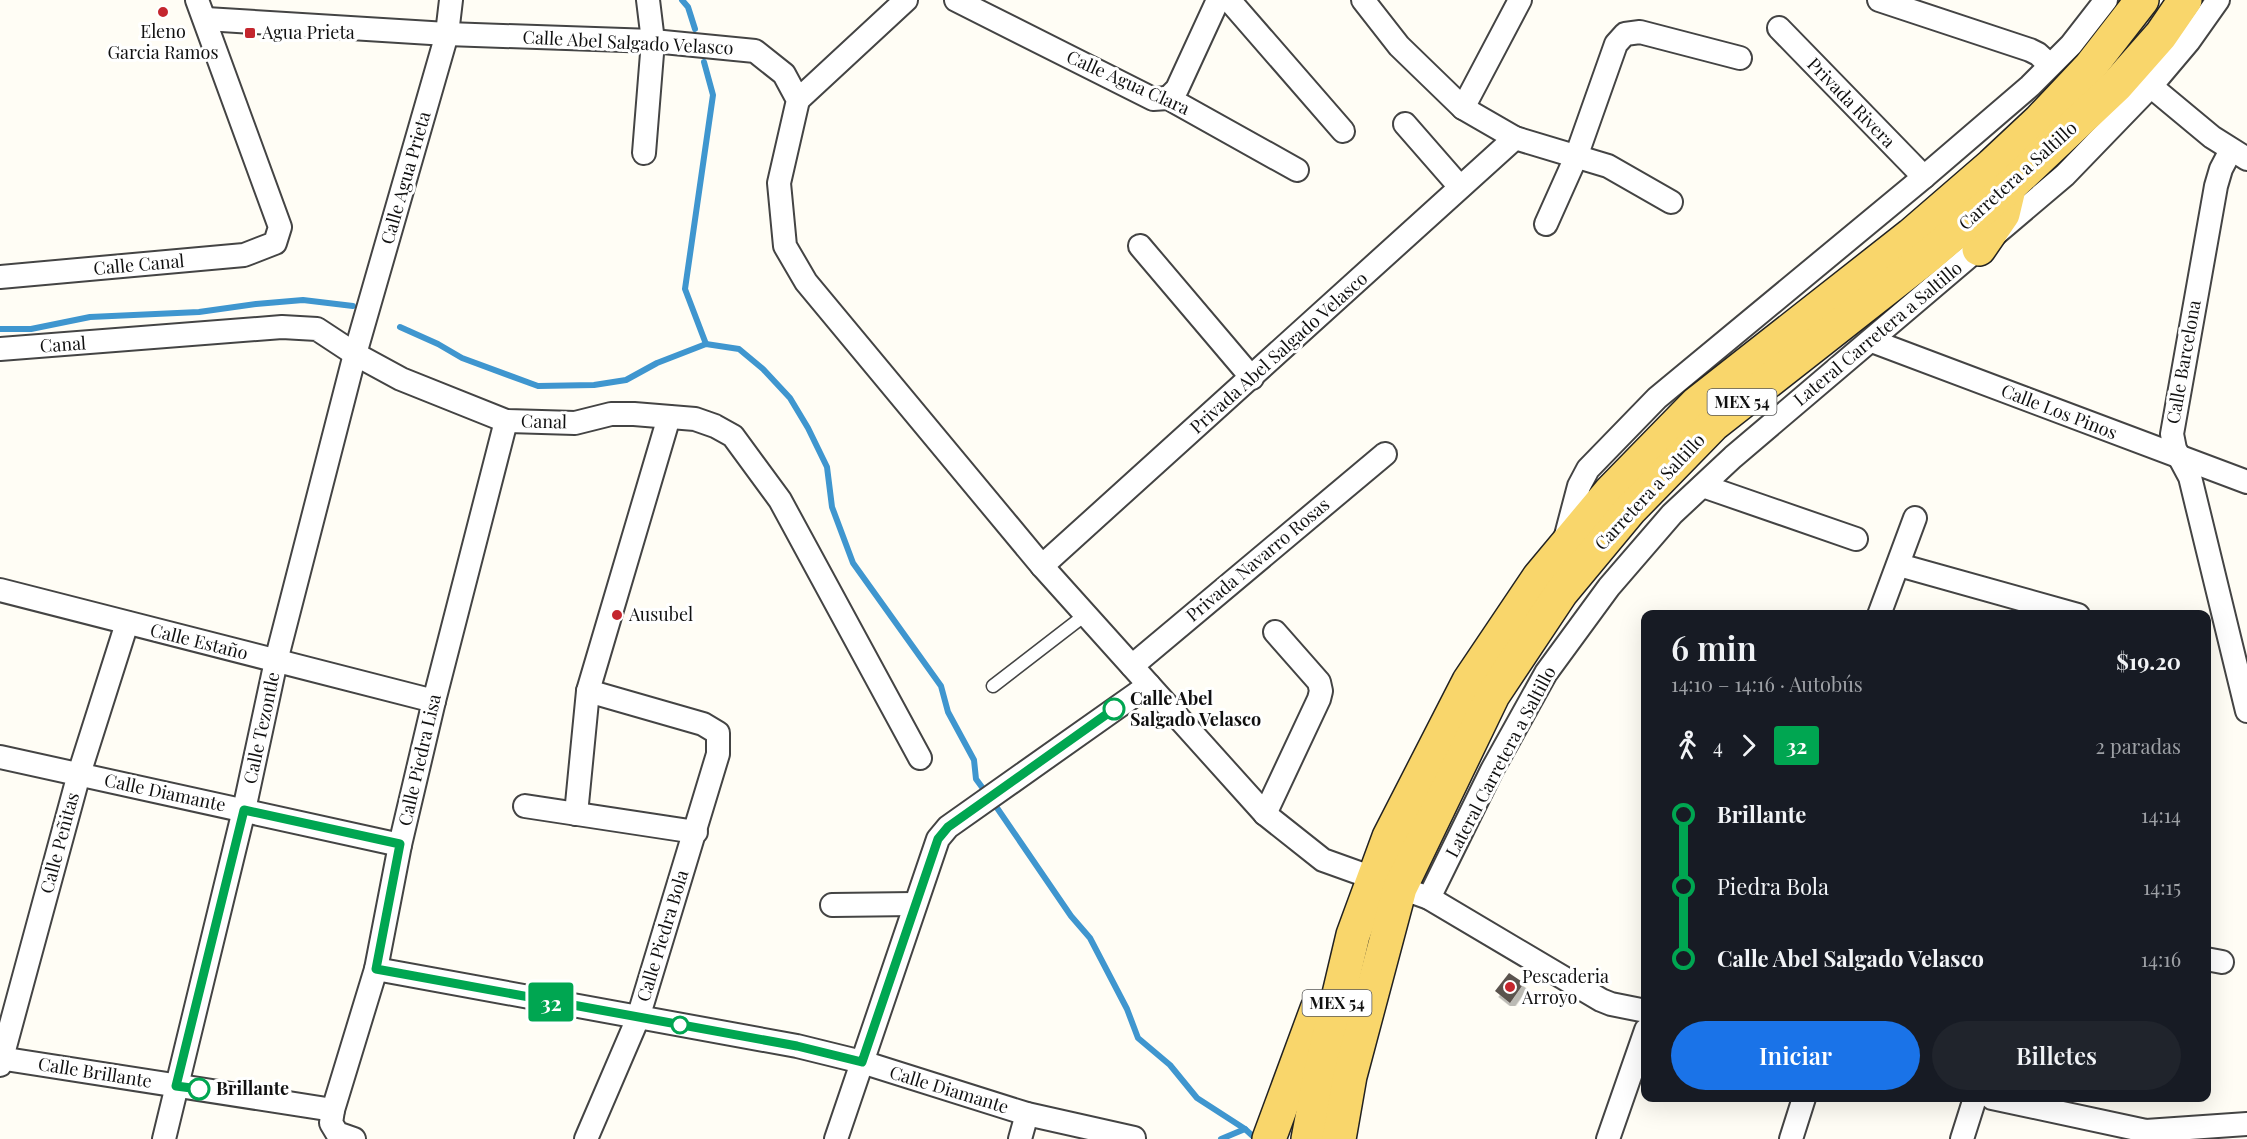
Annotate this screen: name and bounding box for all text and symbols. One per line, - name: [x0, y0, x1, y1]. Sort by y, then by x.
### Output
- marker: Eleno Garcia Ramos: [156, 5, 170, 19]
- place label: Eleno Garcia Ramos: [108, 19, 218, 64]
- place label: Agua Prieta: [261, 20, 355, 44]
- street label: Calle Abel Salgado Velasco: [522, 24, 734, 60]
- marker: Agua Prieta: [243, 26, 257, 40]
- street label: Calle Agua Clara: [1063, 44, 1194, 120]
- street label: Privada Rivera: [1803, 52, 1901, 153]
- street label: Calle Agua Prieta: [375, 108, 435, 247]
- street label: Carretera a Saltillo: [1953, 116, 2082, 235]
- street label: Calle Canal: [92, 248, 185, 280]
- street label: Lateral Carretera a Saltillo: [1788, 255, 1967, 411]
- street label: Privada Abel Salgado Velasco: [1184, 266, 1372, 439]
- street label: Calle Barcelona: [2160, 298, 2206, 426]
- street label: Canal: [39, 330, 87, 358]
- street label: Calle Los Pinos: [1998, 378, 2121, 444]
- road number: MEX 54: [1708, 389, 1776, 415]
- street label: Canal: [521, 409, 567, 433]
- street label: Carretera a Saltillo: [1589, 428, 1710, 555]
- street label: Privada Navarro Rosas: [1180, 492, 1334, 626]
- place label: Ausubel: [628, 602, 693, 626]
- marker: Ausubel: [610, 608, 624, 622]
- street label: Calle Estaño: [148, 617, 251, 665]
- text: 6 min: [1671, 625, 1757, 669]
- text: $19.20: [2116, 646, 2181, 676]
- street label: Lateral Carretera a Saltillo: [1439, 662, 1561, 861]
- street label: Calle Tezontle: [237, 670, 285, 786]
- text: 14:10 – 14:16 · Autobús: [1671, 670, 1863, 697]
- place label: Calle Abel Salgado Velasco: [1130, 686, 1261, 731]
- street label: Calle Piedra Lisa: [392, 691, 446, 828]
- marker: Calle Abel Salgado Velasco: [1103, 698, 1125, 720]
- icon: walk: [1671, 729, 1704, 762]
- icon: forward: [1732, 729, 1765, 762]
- text: 32: [1786, 731, 1807, 759]
- text: 4: [1713, 732, 1723, 759]
- text: 2 paradas: [2095, 732, 2181, 759]
- street label: Calle Diamante: [102, 767, 228, 817]
- street label: Calle Peñitas: [34, 789, 84, 896]
- text: Brillante: [1717, 799, 1806, 829]
- text: 14:14: [2141, 801, 2181, 828]
- street label: Calle Piedra Bola: [631, 867, 694, 1005]
- text: Piedra Bola: [1717, 871, 1829, 901]
- text: 14:15: [2143, 873, 2181, 900]
- text: Calle Abel Salgado Velasco: [1717, 943, 1984, 973]
- text: 14:16: [2141, 945, 2181, 972]
- place label: Pescaderia Arroyo: [1521, 964, 1609, 1009]
- marker: Pescaderia Arroyo: [1503, 980, 1517, 994]
- line badge: 32: [524, 982, 578, 1022]
- text: 32: [540, 988, 562, 1016]
- road number: MEX 54: [1302, 990, 1372, 1016]
- unlabelled marker: [671, 1016, 689, 1034]
- button: Iniciar: [1671, 1021, 1920, 1090]
- button: Billetes: [1932, 1021, 2181, 1090]
- street label: Calle Brillante: [37, 1051, 154, 1093]
- street label: Calle Diamante: [887, 1060, 1012, 1119]
- place label: Brillante: [216, 1076, 289, 1100]
- marker: Brillante: [188, 1078, 210, 1100]

